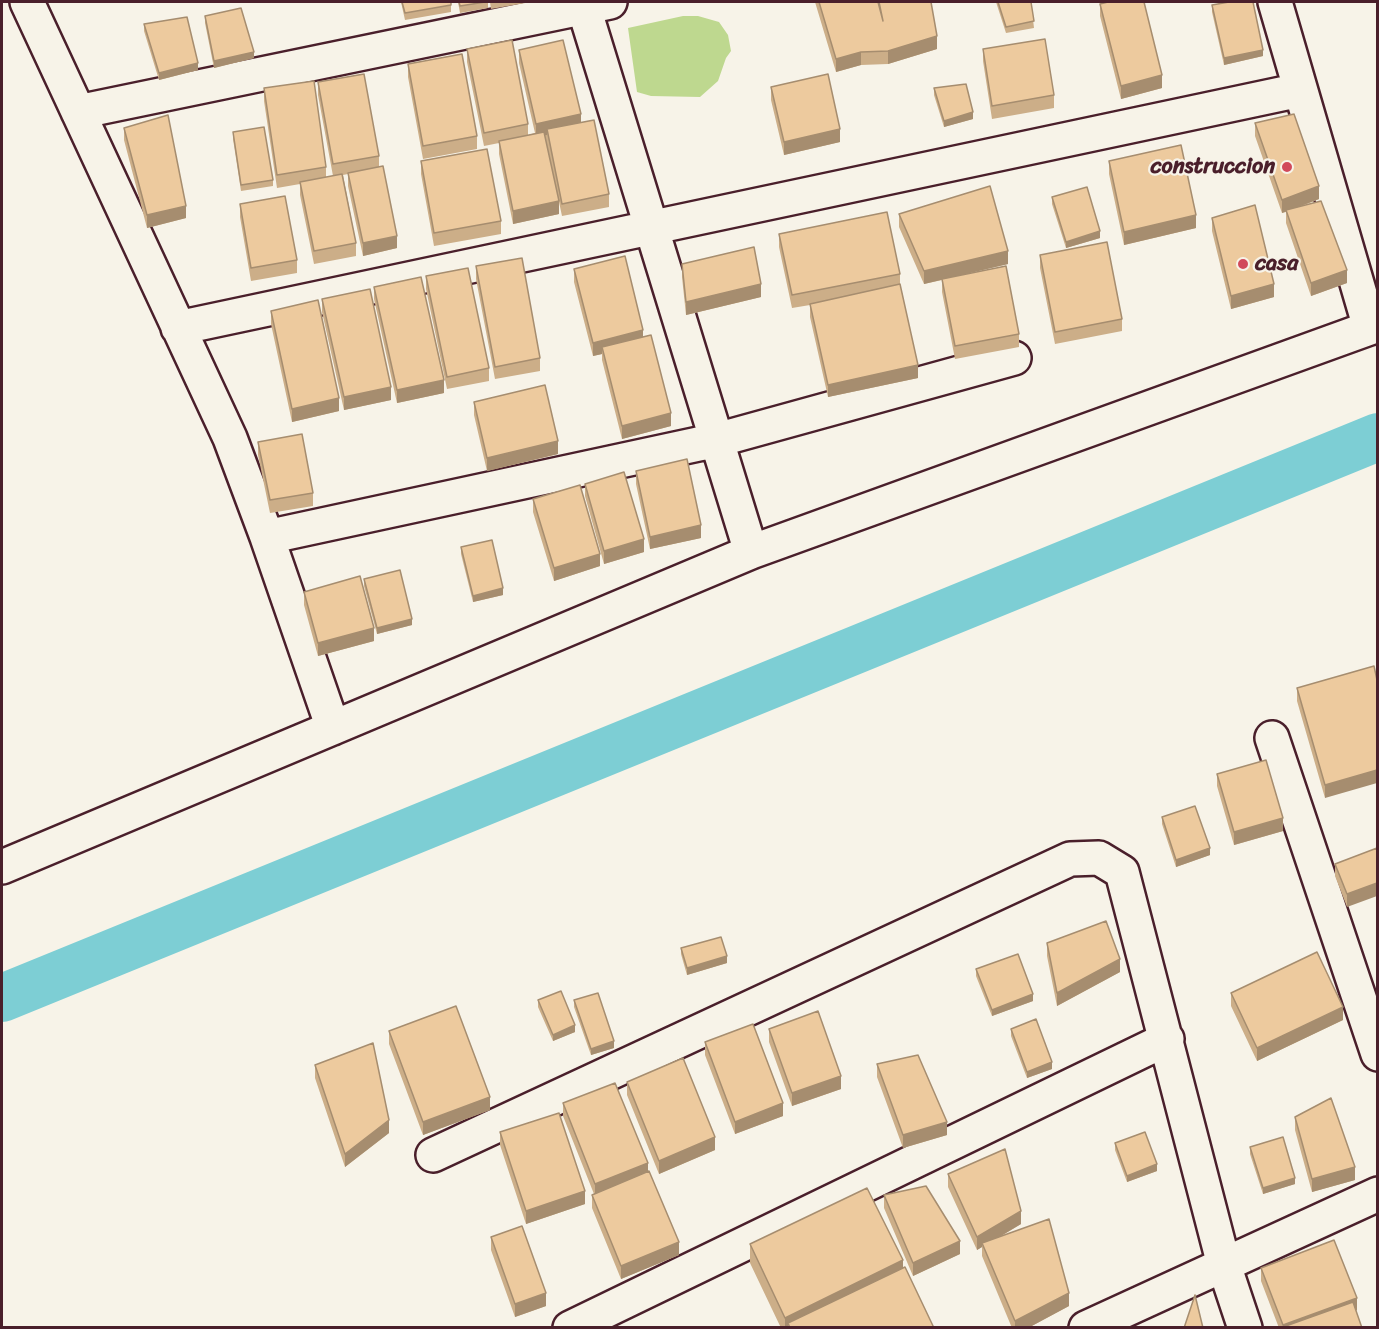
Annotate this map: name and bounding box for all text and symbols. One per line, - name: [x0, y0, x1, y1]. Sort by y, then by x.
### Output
- place label: construccion: [1150, 154, 1275, 180]
- marker: construccion: [1280, 160, 1294, 174]
- place label: casa: [1255, 251, 1298, 277]
- marker: casa: [1236, 257, 1250, 271]

